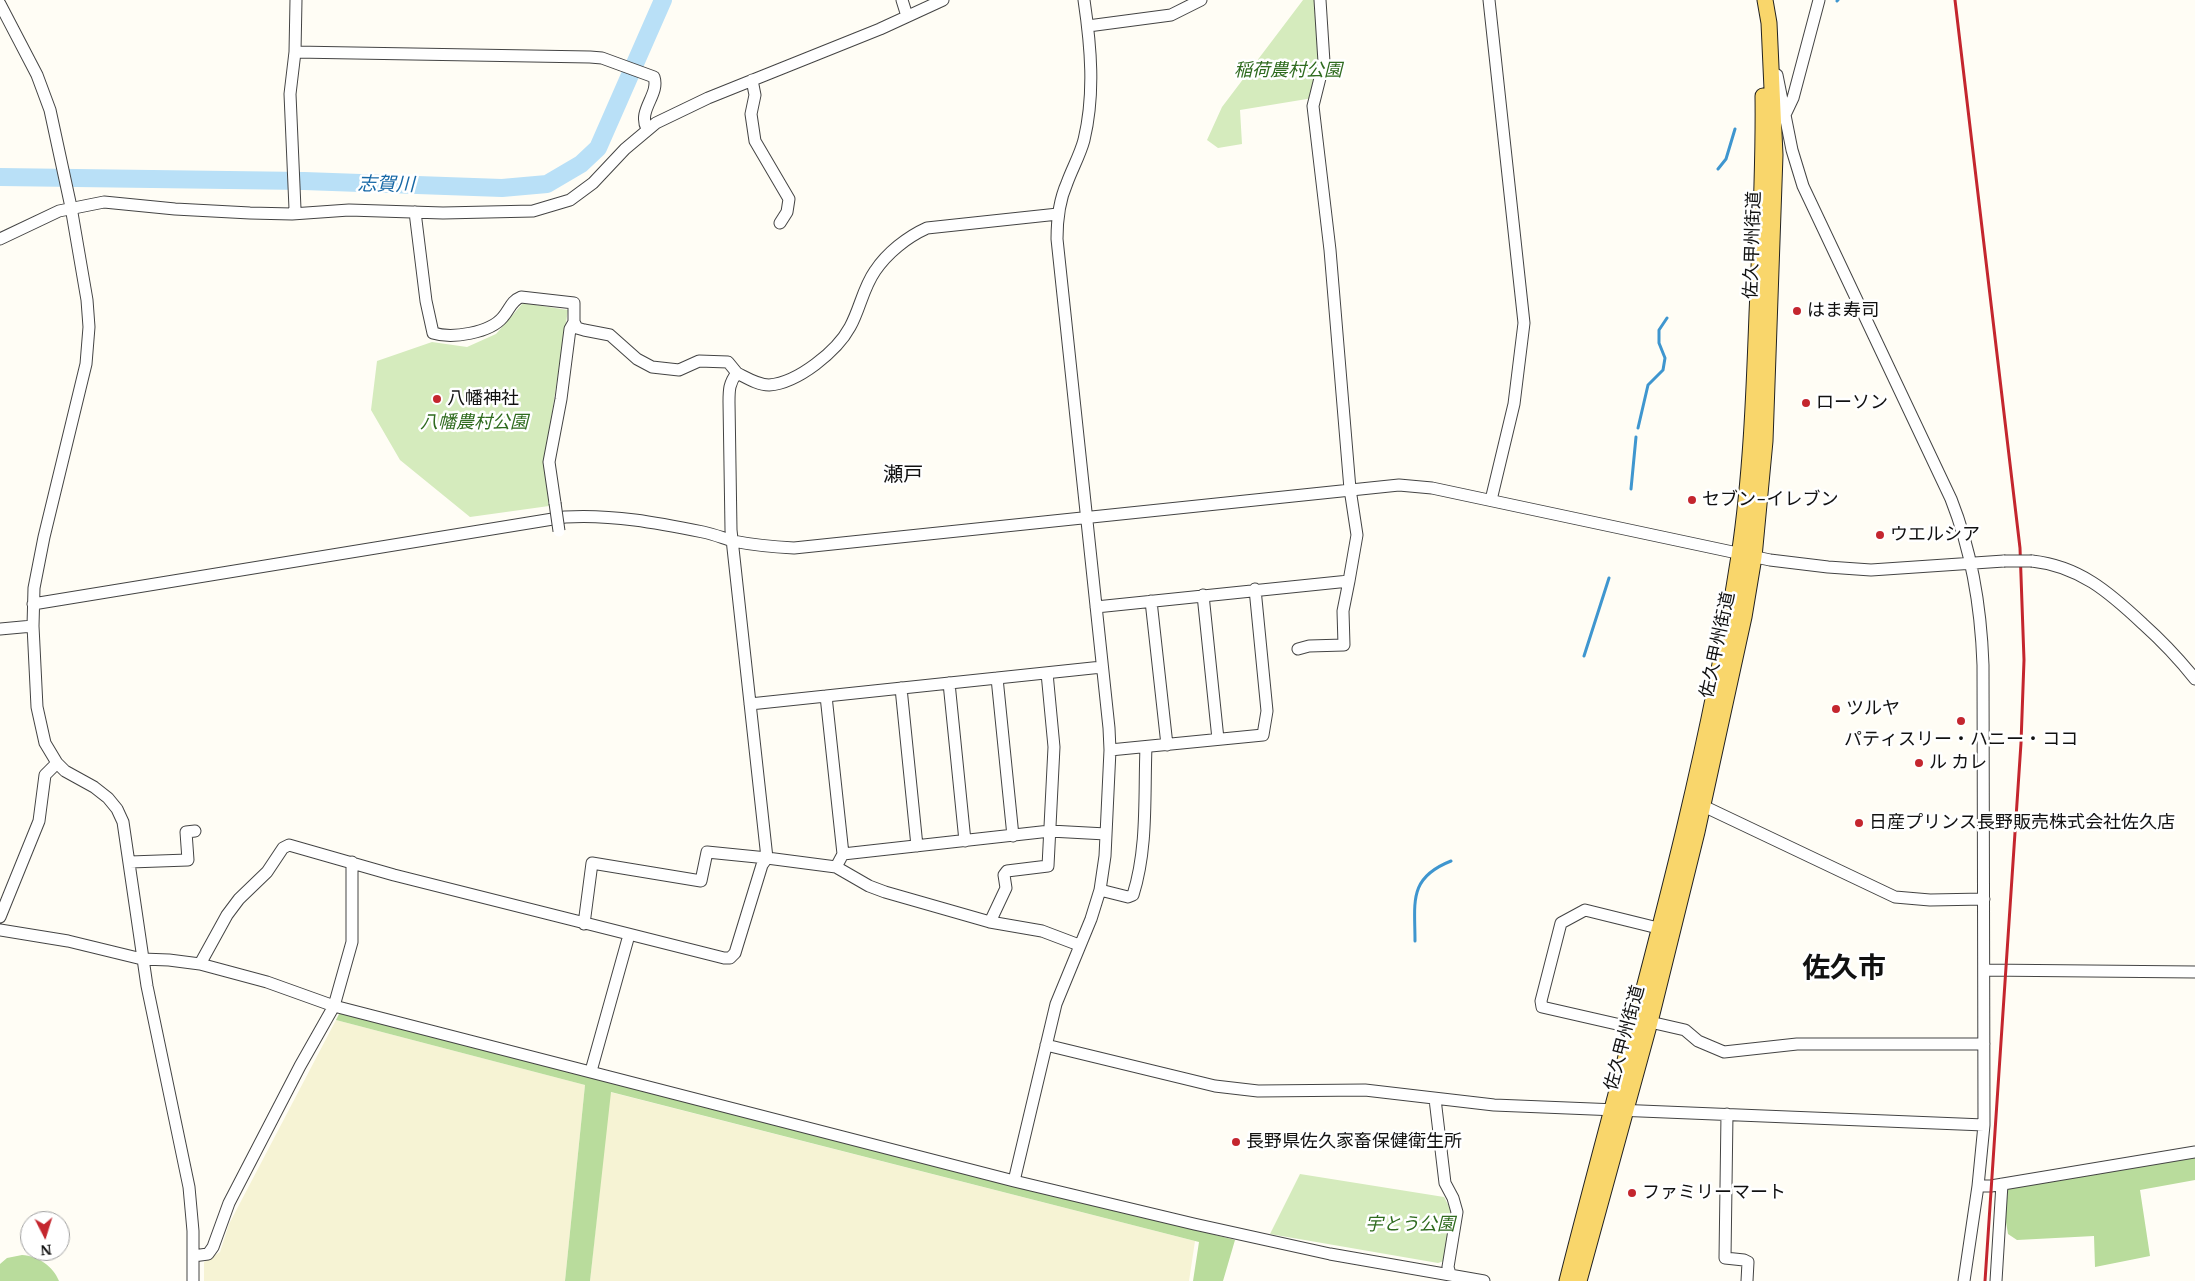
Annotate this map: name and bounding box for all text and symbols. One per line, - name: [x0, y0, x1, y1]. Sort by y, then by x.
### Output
- park label: 稲荷農村公園: [1234, 60, 1342, 82]
- water label: 志賀川: [357, 173, 415, 197]
- street label: 佐久甲州街道: [1740, 191, 1766, 299]
- place label: はま寿司: [1807, 300, 1879, 322]
- marker: はま寿司: [1791, 305, 1803, 317]
- place label: 八幡神社: [447, 388, 519, 410]
- place label: ローソン: [1816, 392, 1888, 414]
- marker: 八幡神社: [431, 393, 443, 405]
- marker: ローソン: [1800, 397, 1812, 409]
- park label: 八幡農村公園: [420, 412, 528, 434]
- district label: 瀬戸: [883, 463, 923, 487]
- place label: セブン-イレブン: [1702, 489, 1838, 511]
- marker: セブン-イレブン: [1686, 494, 1698, 506]
- place label: ウエルシア: [1890, 524, 1980, 546]
- marker: ウエルシア: [1874, 529, 1886, 541]
- street label: 佐久甲州街道: [1696, 590, 1740, 700]
- place label: ツルヤ: [1846, 698, 1900, 720]
- marker: ツルヤ: [1830, 703, 1842, 715]
- marker: パティスリー・ハニー・ココ: [1955, 715, 1967, 727]
- place label: パティスリー・ハニー・ココ: [1844, 729, 2078, 751]
- place label: ル カレ: [1929, 752, 1987, 774]
- marker: ル カレ: [1913, 757, 1925, 769]
- place label: 日産プリンス長野販売株式会社佐久店: [1869, 812, 2175, 834]
- marker: 日産プリンス長野販売株式会社佐久店: [1853, 817, 1865, 829]
- district label: 佐久市: [1802, 952, 1886, 986]
- street label: 佐久甲州街道: [1601, 983, 1649, 1093]
- place label: 長野県佐久家畜保健衛生所: [1246, 1131, 1462, 1153]
- marker: 長野県佐久家畜保健衛生所: [1230, 1136, 1242, 1148]
- place label: ファミリーマート: [1642, 1182, 1786, 1204]
- marker: ファミリーマート: [1626, 1187, 1638, 1199]
- north arrow: [20, 1211, 70, 1261]
- park label: 宇とう公園: [1365, 1214, 1455, 1236]
- text: N: [40, 1240, 53, 1259]

